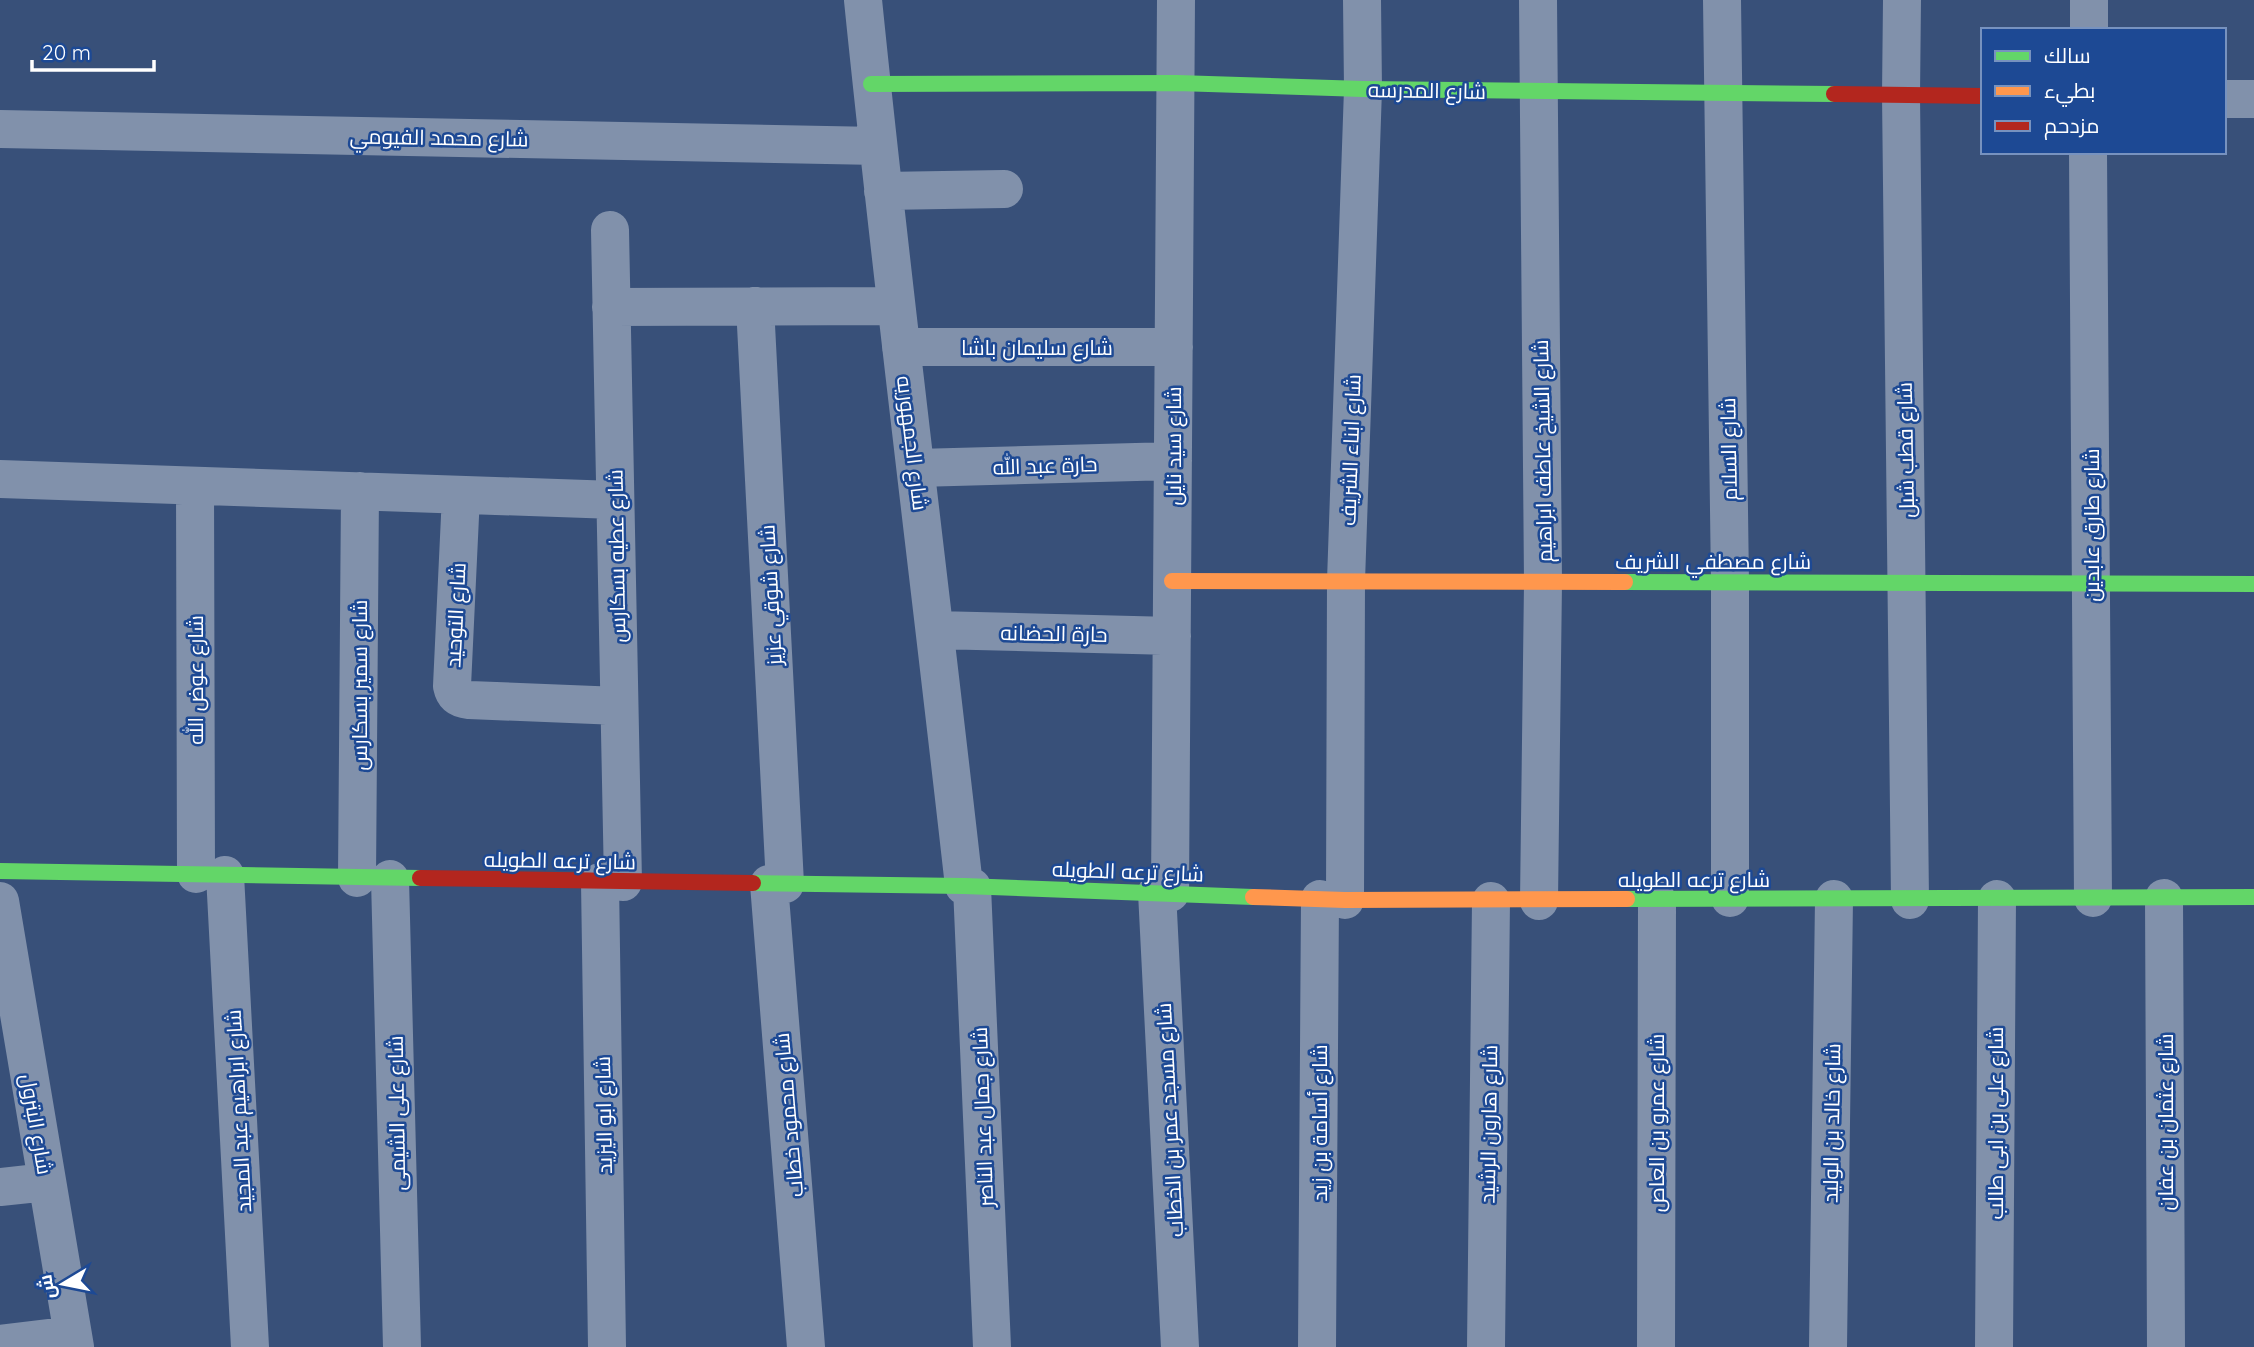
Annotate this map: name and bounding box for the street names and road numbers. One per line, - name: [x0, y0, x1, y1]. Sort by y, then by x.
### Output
- street label: شارع المدرسه: [1368, 76, 1486, 106]
- street label: شارع محمد الفيومي: [349, 122, 529, 156]
- street label: شارع سليمان باشا: [961, 334, 1113, 362]
- street label: شارع الشيخ عاطف ابراهيم: [1527, 339, 1559, 563]
- street label: شارع الجمهوريه: [890, 374, 934, 512]
- street label: شارع ابناء الشريف: [1334, 374, 1368, 527]
- street label: شارع قطب شبل: [1891, 382, 1921, 518]
- street label: شارع سيد نايل: [1160, 386, 1188, 506]
- street label: شارع السلام: [1714, 397, 1744, 501]
- street label: شارع طارق عابدين: [2078, 448, 2106, 602]
- street label: حارة عبد الله: [992, 450, 1098, 480]
- street label: شارع عطيه بسكارس: [601, 469, 633, 643]
- street label: شارع شوقي عزيز: [753, 524, 791, 667]
- street label: شارع مصطفي الشريف: [1615, 548, 1811, 578]
- street label: شارع التوحيد: [439, 562, 473, 668]
- street label: شارع سمير بسكارس: [346, 600, 374, 770]
- street label: شارع عوض الله: [182, 615, 210, 745]
- street label: حارة الحضانه: [1000, 619, 1108, 647]
- street label: شارع ترعه الطويله: [484, 846, 636, 876]
- street label: شارع ترعه الطويله: [1051, 855, 1204, 889]
- street label: شارع ترعه الطويله: [1618, 866, 1770, 894]
- street label: شارع مسجد عمر بن الخطاب: [1150, 1002, 1190, 1238]
- street label: شارع ابراهيم عبد المجيد: [220, 1009, 258, 1213]
- street label: شارع جمال عبد الناصر: [966, 1026, 1000, 1209]
- street label: شارع على بن ابى طالب: [1982, 1027, 2010, 1219]
- street label: شارع محمود خطاب: [768, 1032, 810, 1198]
- street label: شارع عثمان بن عفان: [2152, 1033, 2180, 1211]
- street label: شارع عمرو بن العاص: [1643, 1034, 1671, 1212]
- street label: شارع على الشيمى: [382, 1035, 412, 1191]
- street label: شارع خالد بن الوليد: [1817, 1043, 1847, 1203]
- street label: شارع أسامة بن زيد: [1306, 1044, 1334, 1202]
- street label: شارع هارون الرشيد: [1474, 1045, 1504, 1204]
- street label: شارع ابو اليزيد: [589, 1056, 619, 1174]
- street label: شارع البترول: [13, 1072, 59, 1177]

